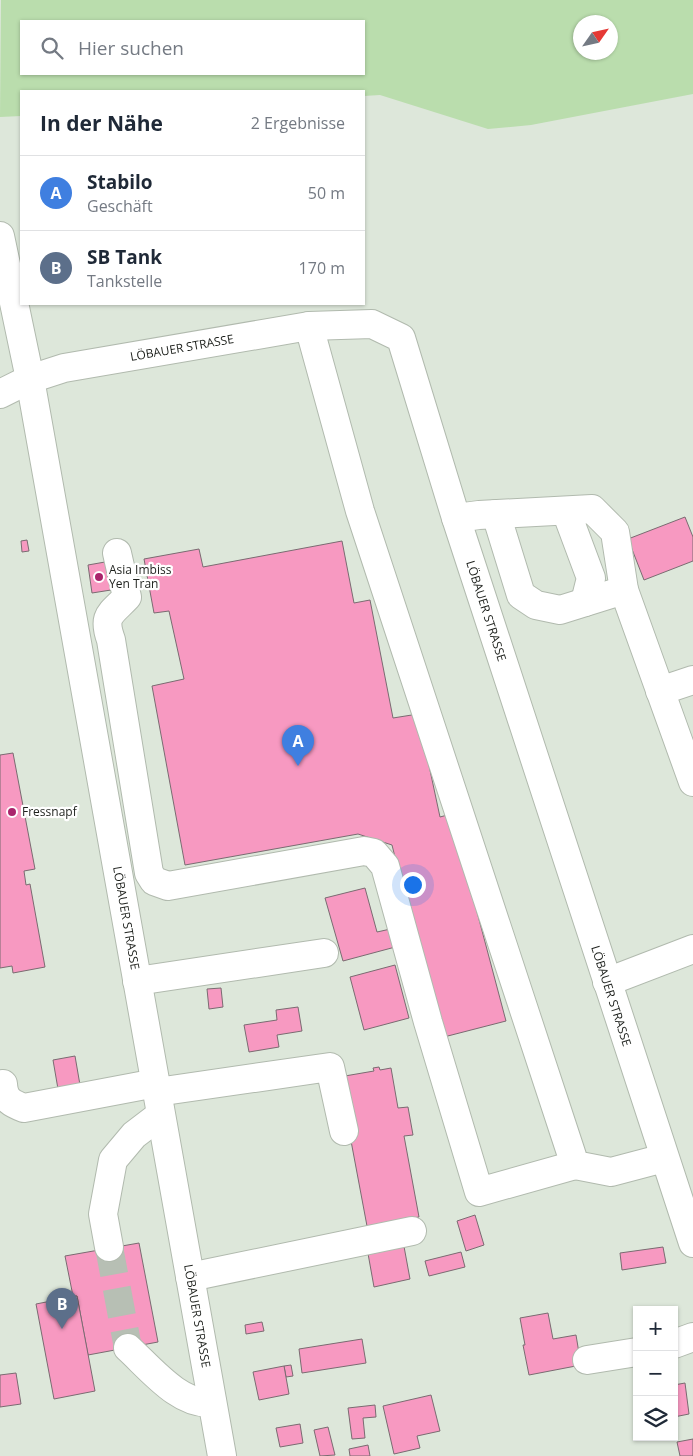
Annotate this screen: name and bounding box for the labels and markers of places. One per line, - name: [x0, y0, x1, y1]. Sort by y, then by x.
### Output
- place label: Asia Imbiss Yen Tran: [109, 561, 172, 592]
- marker: Asia Imbiss Yen Tran: [93, 571, 105, 583]
- pin: A: [282, 725, 314, 766]
- place label: Fressnapf: [22, 803, 78, 820]
- marker: Fressnapf: [6, 806, 18, 818]
- pin: B: [46, 1288, 78, 1329]

